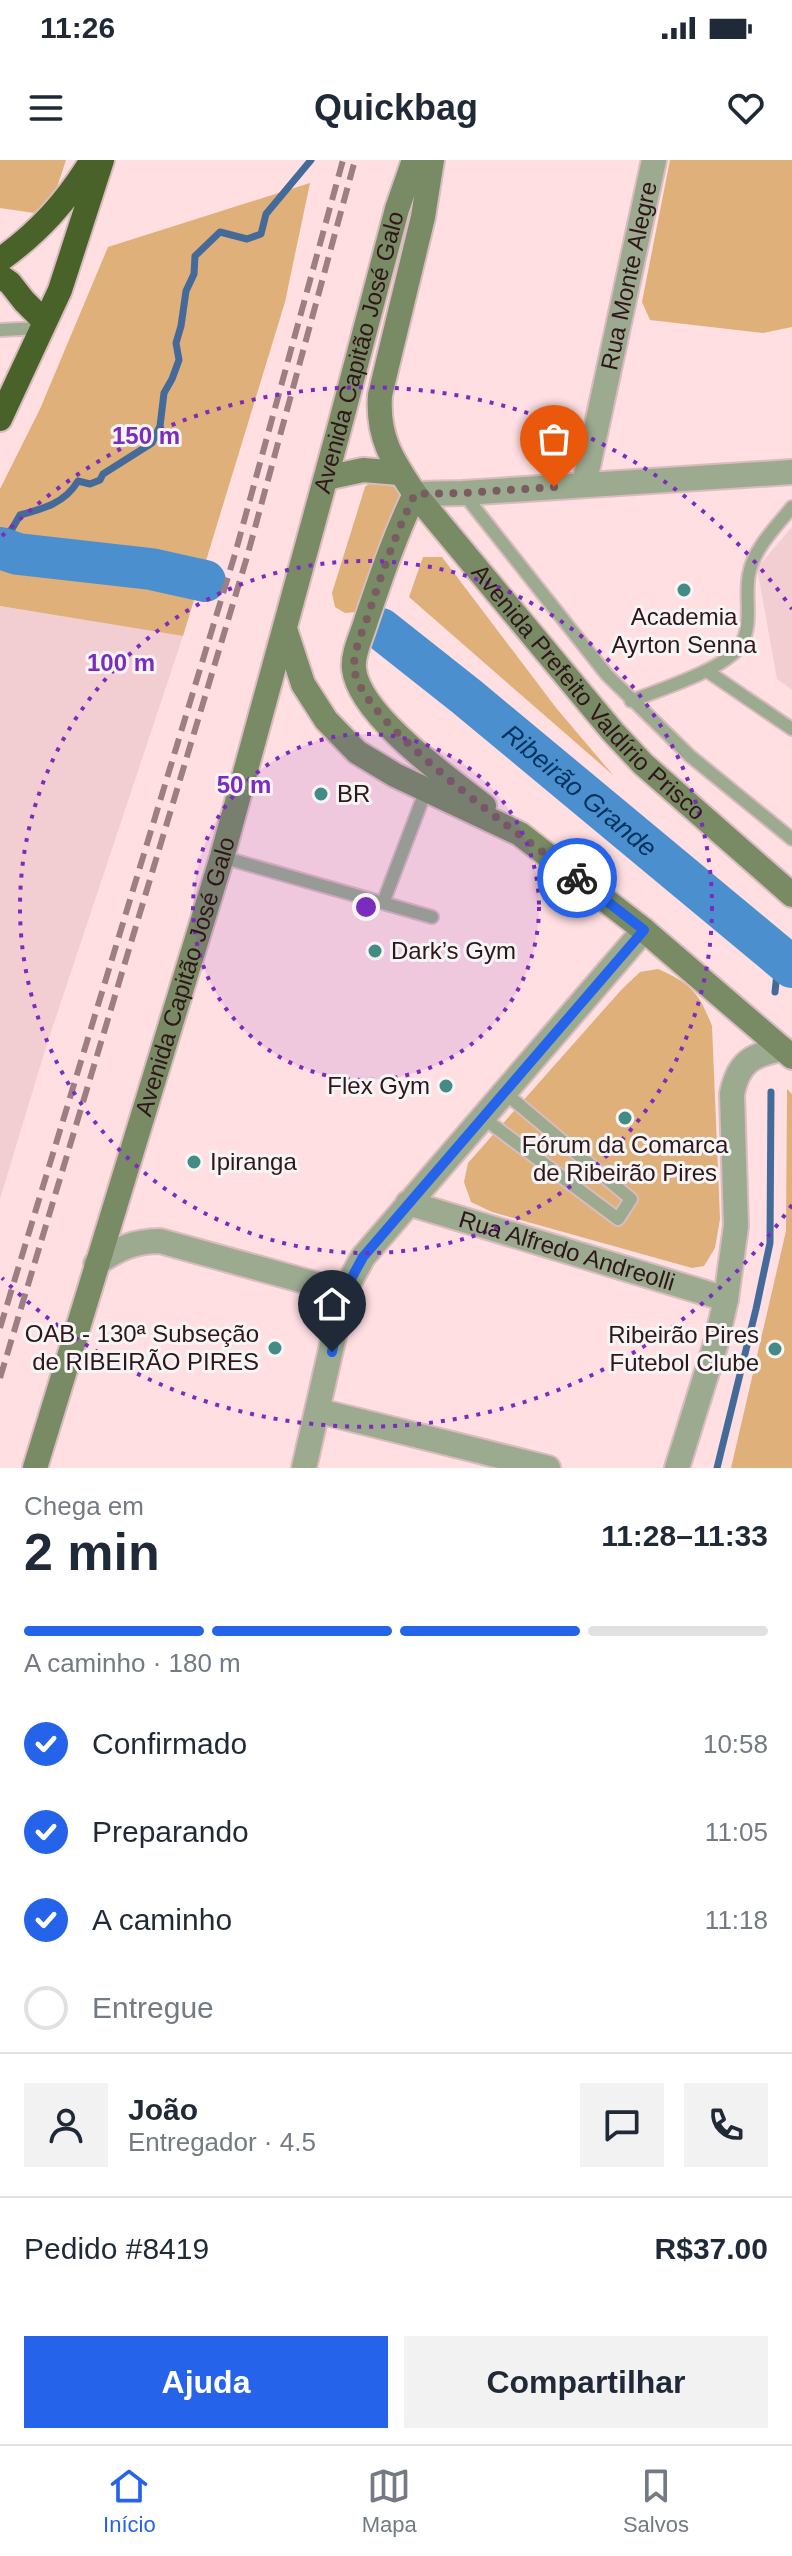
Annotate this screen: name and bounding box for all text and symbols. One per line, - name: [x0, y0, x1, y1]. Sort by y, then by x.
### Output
- text: 11:26: [40, 11, 115, 44]
- icon: menu: [24, 86, 68, 130]
- icon: heart: [724, 86, 768, 130]
- text: Quickbag: [314, 87, 478, 128]
- street label: Rua Monte Alegre: [595, 179, 662, 373]
- street label: Avenida Capitão José Galo: [308, 208, 409, 496]
- pin: [520, 405, 588, 487]
- icon: bag: [532, 417, 576, 461]
- text: 150 m: [112, 422, 180, 449]
- street label: Avenida Prefeito Valdírio Prisco: [466, 559, 711, 825]
- marker: Academia Ayrton Senna: [675, 581, 693, 599]
- place label: Academia Ayrton Senna: [612, 603, 757, 658]
- text: 100 m: [87, 649, 155, 676]
- water label: Ribeirão Grande: [497, 718, 663, 863]
- text: 50 m: [217, 771, 271, 798]
- place label: BR: [337, 780, 370, 807]
- marker: BR: [312, 785, 330, 803]
- street label: Avenida Capitão José Galo: [130, 834, 240, 1119]
- courier: [537, 838, 617, 918]
- icon: bike: [555, 856, 599, 900]
- centre of rings: [352, 893, 380, 921]
- place label: Dark’s Gym: [391, 937, 516, 964]
- marker: Dark’s Gym: [366, 942, 384, 960]
- place label: Flex Gym: [327, 1072, 430, 1099]
- marker: Flex Gym: [437, 1077, 455, 1095]
- marker: Fórum da Comarca de Ribeirão Pires: [616, 1109, 634, 1127]
- place label: Fórum da Comarca de Ribeirão Pires: [522, 1131, 729, 1186]
- place label: Ipiranga: [210, 1148, 297, 1175]
- marker: Ipiranga: [185, 1153, 203, 1171]
- street label: Rua Alfredo Andreolli: [456, 1205, 678, 1296]
- pin: [298, 1270, 366, 1352]
- icon: home: [310, 1282, 354, 1326]
- place label: OAB - 130ª Subseção de RIBEIRÃO PIRES: [25, 1320, 259, 1375]
- place label: Ribeirão Pires Futebol Clube: [608, 1321, 759, 1376]
- marker: OAB - 130ª Subseção de RIBEIRÃO PIRES: [266, 1339, 284, 1357]
- marker: Ribeirão Pires Futebol Clube: [766, 1340, 784, 1358]
- text: Chega em: [24, 1491, 144, 1521]
- text: 11:28–11:33: [601, 1519, 768, 1552]
- text: 2 min: [24, 1523, 160, 1581]
- text: A caminho · 180 m: [24, 1648, 241, 1678]
- icon: check: [24, 1722, 68, 1766]
- text: Confirmado: [92, 1727, 247, 1760]
- text: 10:58: [703, 1729, 768, 1759]
- icon: check: [24, 1810, 68, 1854]
- text: Preparando: [92, 1815, 249, 1848]
- text: 11:05: [705, 1817, 768, 1847]
- icon: check: [24, 1898, 68, 1942]
- text: A caminho: [92, 1903, 232, 1936]
- text: 11:18: [705, 1905, 768, 1935]
- text: Entregue: [92, 1991, 214, 2024]
- button: person: [24, 2083, 108, 2167]
- button: chat: [580, 2083, 664, 2167]
- button: phone: [684, 2083, 768, 2167]
- text: João: [128, 2093, 198, 2126]
- text: Entregador · 4.5: [128, 2127, 316, 2157]
- text: Pedido #8419: [24, 2232, 209, 2265]
- text: R$37.00: [655, 2232, 768, 2265]
- button: Ajuda: [24, 2336, 388, 2428]
- button: Compartilhar: [404, 2336, 768, 2428]
- tab: Início: [103, 2464, 156, 2538]
- tab: Mapa: [362, 2464, 417, 2538]
- tab: Salvos: [623, 2464, 689, 2538]

